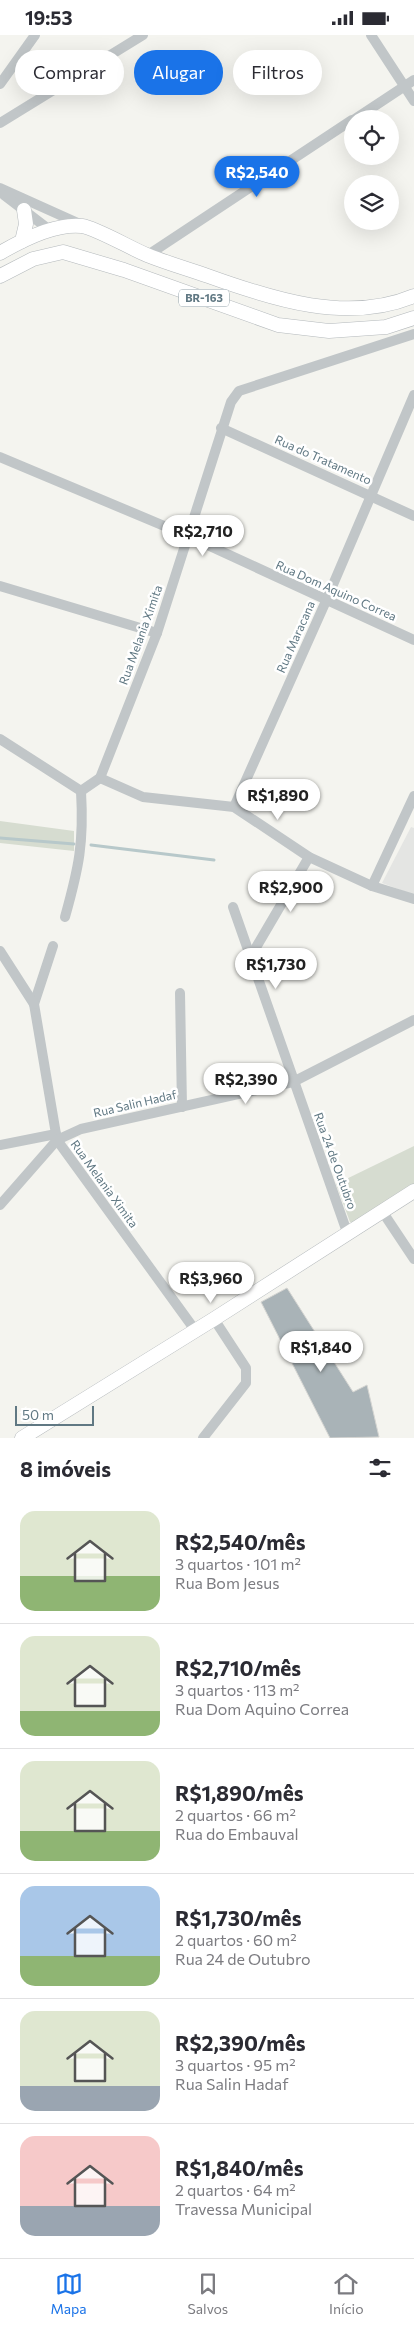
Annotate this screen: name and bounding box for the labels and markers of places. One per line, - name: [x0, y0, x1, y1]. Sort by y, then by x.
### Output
- pin: R$2,540: [211, 155, 303, 198]
- pin: R$2,710: [157, 515, 249, 557]
- pin: R$1,890: [232, 779, 324, 821]
- pin: R$2,900: [245, 871, 337, 913]
- pin: R$1,730: [230, 947, 322, 990]
- pin: R$2,390: [200, 1063, 292, 1105]
- pin: R$3,960: [165, 1261, 257, 1304]
- pin: R$1,840: [275, 1331, 367, 1373]

